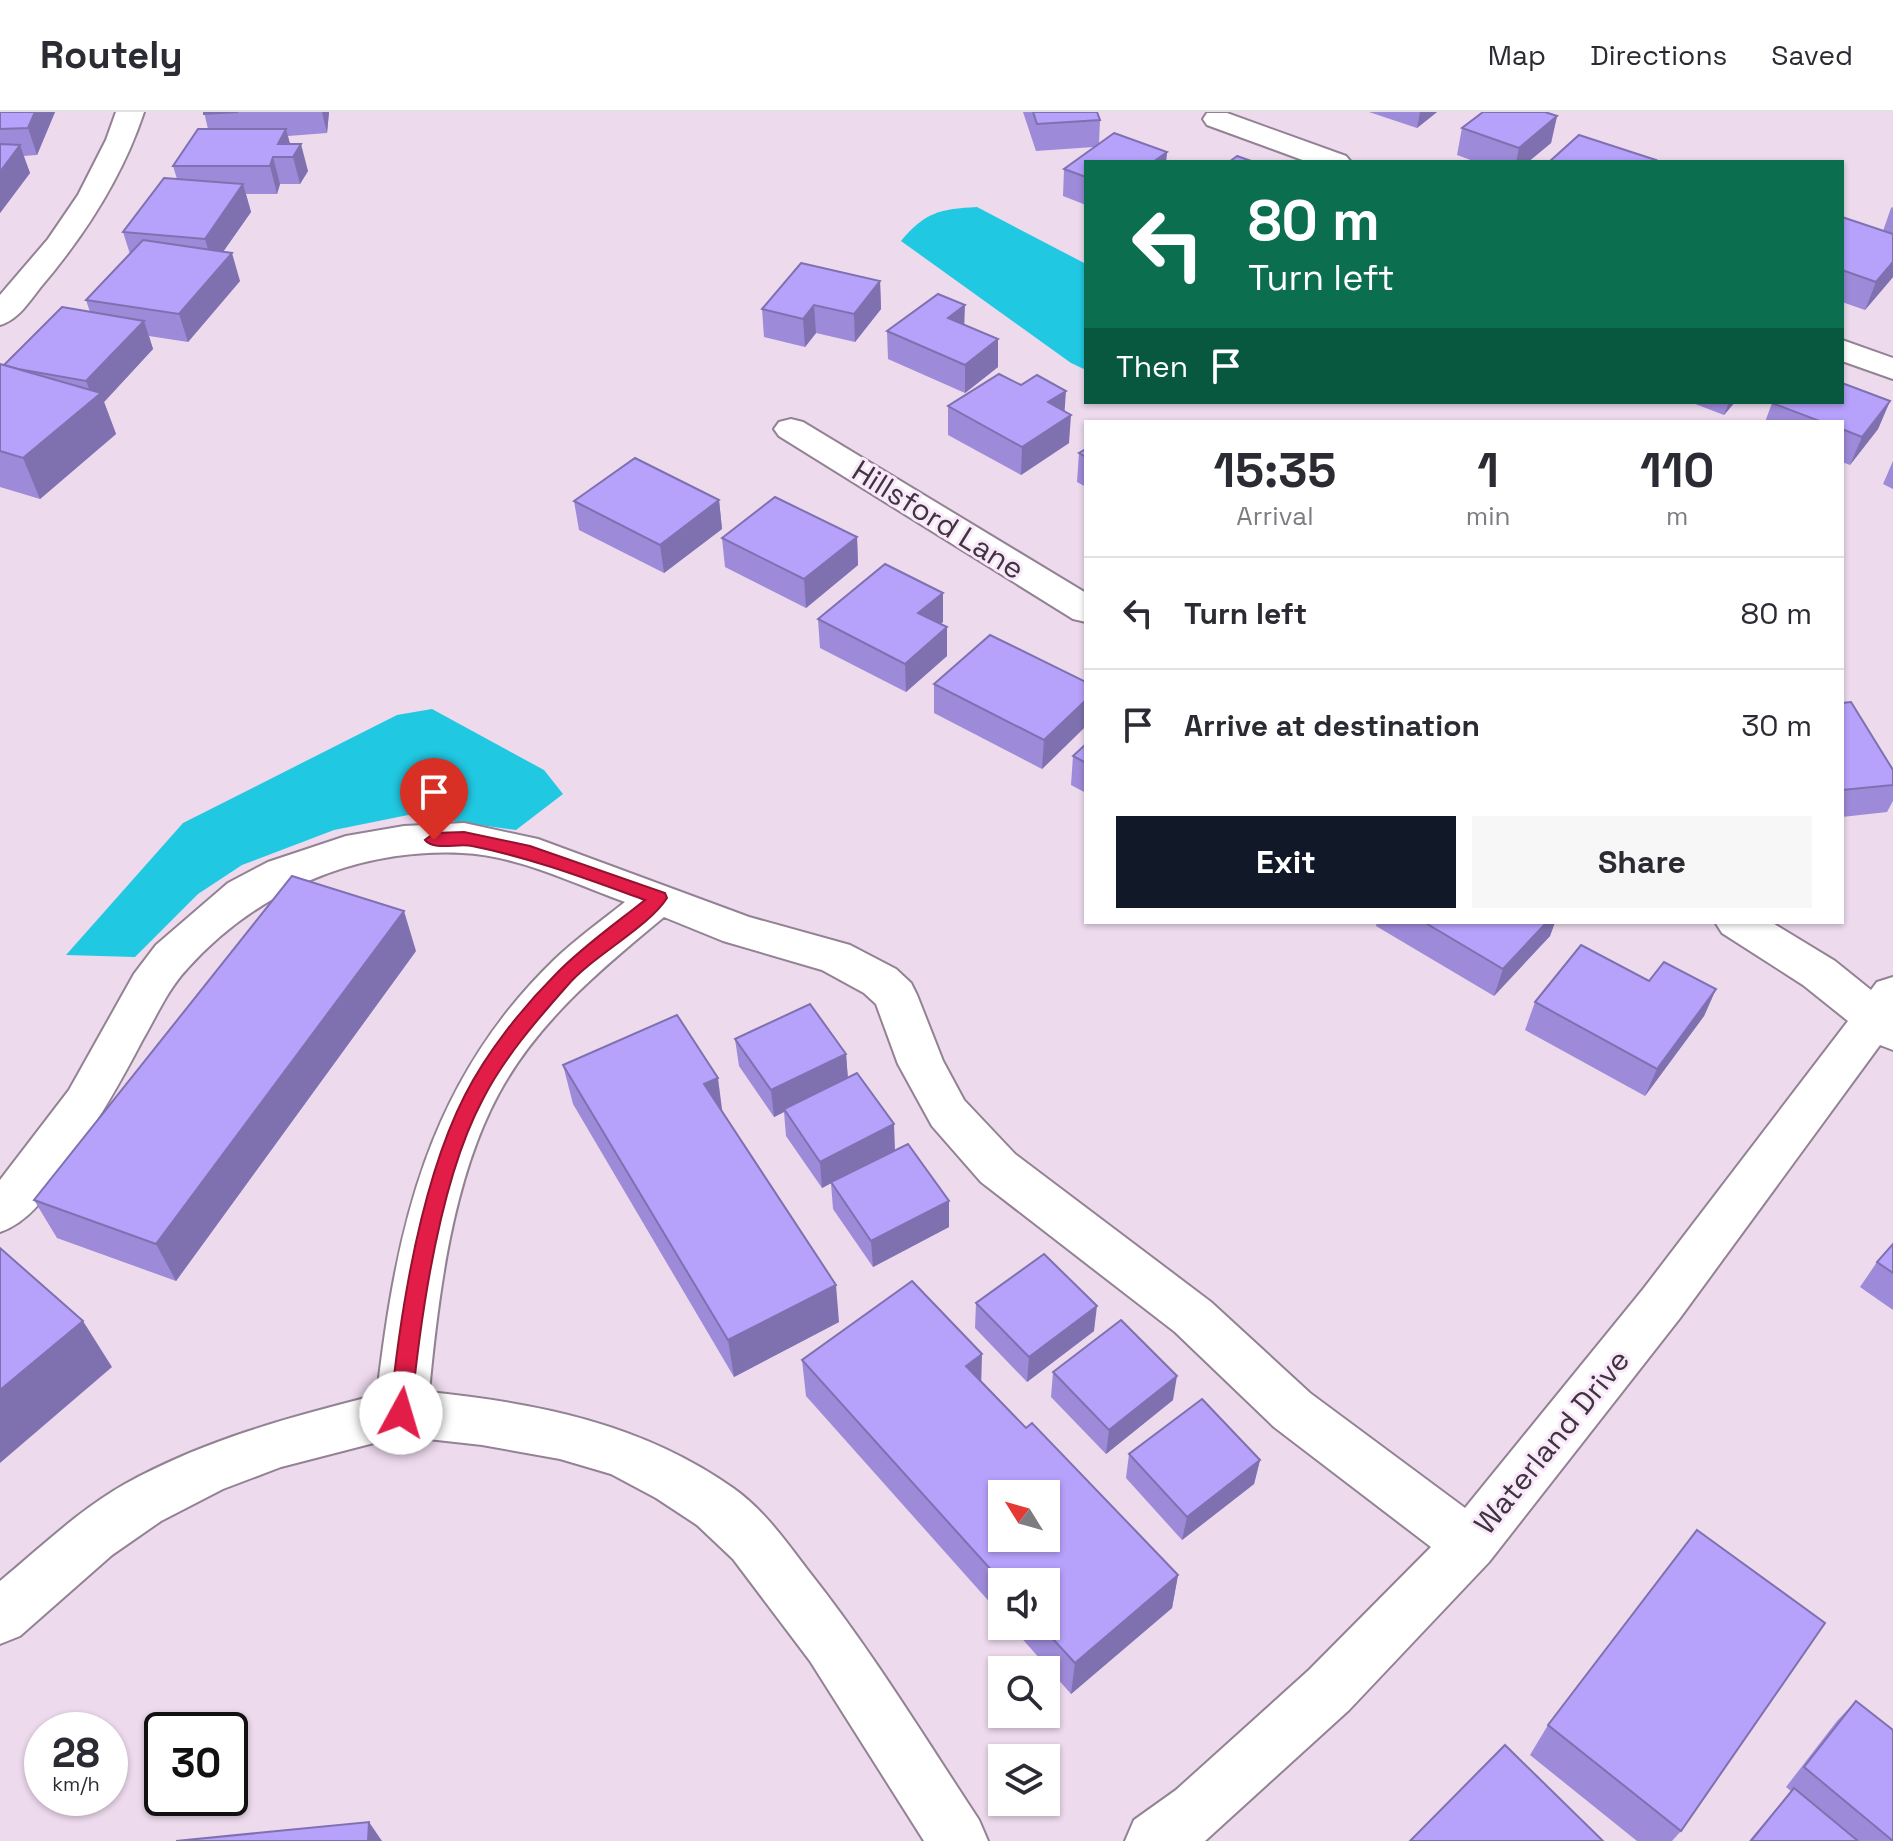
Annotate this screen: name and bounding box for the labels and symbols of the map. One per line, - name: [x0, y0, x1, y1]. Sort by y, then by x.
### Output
- street label: Hillsford Lane: [845, 451, 1032, 588]
- pin: [400, 758, 468, 840]
- street label: Waterland Drive: [1465, 1341, 1638, 1542]
- position arrow: [359, 1371, 443, 1455]
- north arrow: [988, 1480, 1060, 1552]
- speed limit sign: 30: [144, 1712, 248, 1816]

